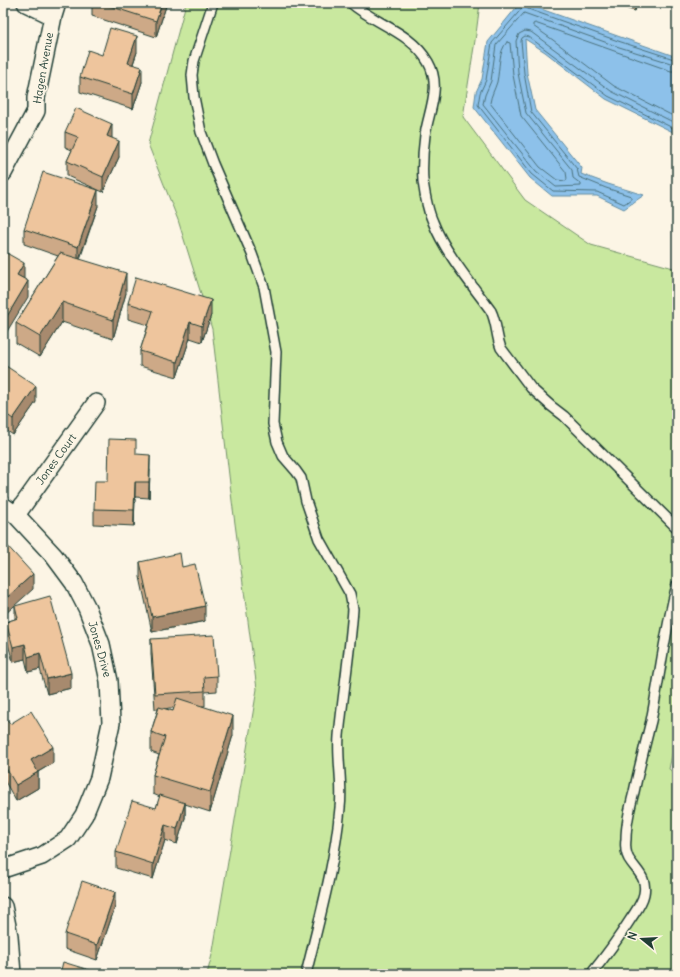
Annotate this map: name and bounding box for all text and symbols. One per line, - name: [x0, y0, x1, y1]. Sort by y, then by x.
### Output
- street label: Hagen Avenue: [30, 31, 56, 105]
- street label: Jones Court: [33, 431, 79, 487]
- street label: Jones Drive: [85, 619, 115, 679]
- north arrow: [622, 919, 662, 959]
- text: N: [625, 930, 640, 942]

